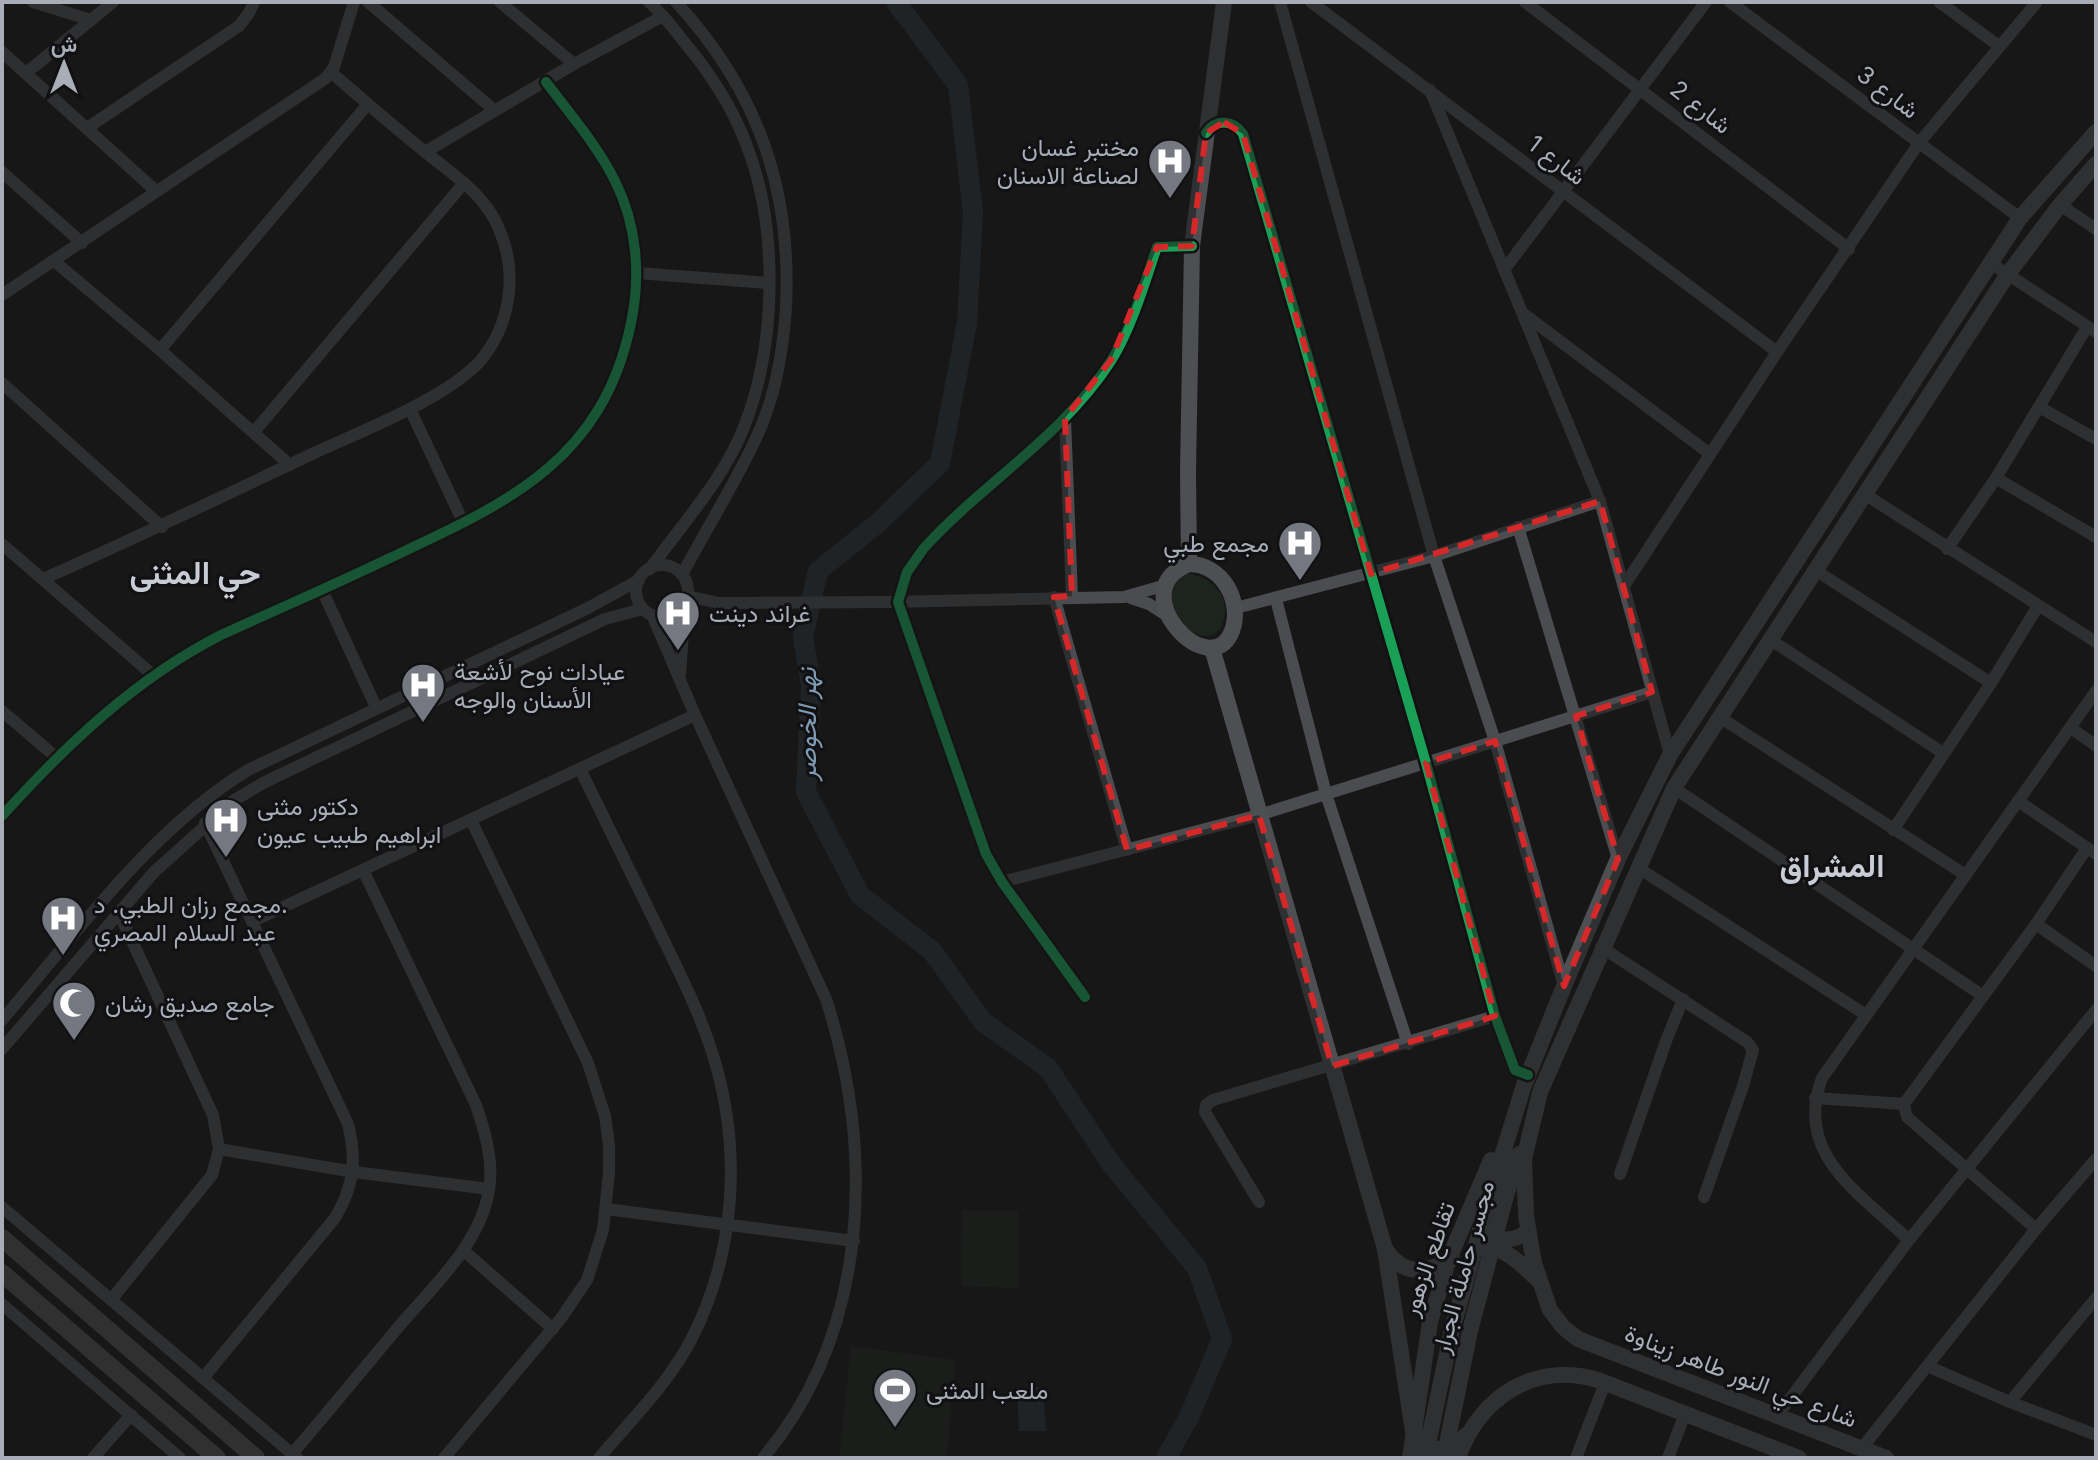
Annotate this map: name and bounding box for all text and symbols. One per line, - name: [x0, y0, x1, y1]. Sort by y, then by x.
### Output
- north arrow: [24, 24, 104, 104]
- text: ش: [51, 31, 77, 58]
- street label: شارع 3: [1850, 59, 1925, 126]
- street label: شارع 2: [1663, 74, 1737, 141]
- street label: شارع 1: [1521, 129, 1592, 193]
- place label: مختبر غسان لصناعة الاسنان: [997, 133, 1139, 190]
- hospital icon: مختبر غسان لصناعة الاسنان: [1146, 137, 1194, 200]
- hospital icon: مجمع طبي: [1276, 519, 1324, 582]
- place label: مجمع طبي: [1163, 529, 1269, 563]
- district label: حي المثنى: [130, 553, 260, 600]
- hospital icon: غراند دينت: [654, 589, 702, 652]
- place label: غراند دينت: [709, 599, 810, 629]
- place label: عيادات نوح لأشعة الأسنان والوجه: [454, 657, 625, 715]
- hospital icon: عيادات نوح لأشعة الأسنان والوجه: [399, 661, 447, 724]
- water label: نهر الخوصر: [791, 666, 823, 782]
- place label: دكتور مثنى ابراهيم طبيب عيون: [257, 792, 441, 851]
- hospital icon: دكتور مثنى ابراهيم طبيب عيون: [202, 796, 250, 859]
- district label: المشراق: [1780, 846, 1884, 886]
- place label: مجمع رزان الطبي. د. عبد السلام المصري: [94, 890, 288, 952]
- hospital icon: مجمع رزان الطبي. د. عبد السلام المصري: [39, 894, 87, 957]
- mosque icon: جامع صديق رشان: [50, 979, 98, 1042]
- place label: جامع صديق رشان: [105, 989, 275, 1021]
- street label: مجسر حاملة الجرار: [1426, 1177, 1501, 1358]
- street label: تقاطع الزهور: [1395, 1198, 1464, 1322]
- street label: شارع حي النور طاهر زيناوة: [1619, 1318, 1861, 1438]
- sports icon: ملعب المثنى: [871, 1366, 919, 1429]
- place label: ملعب المثنى: [926, 1376, 1048, 1405]

